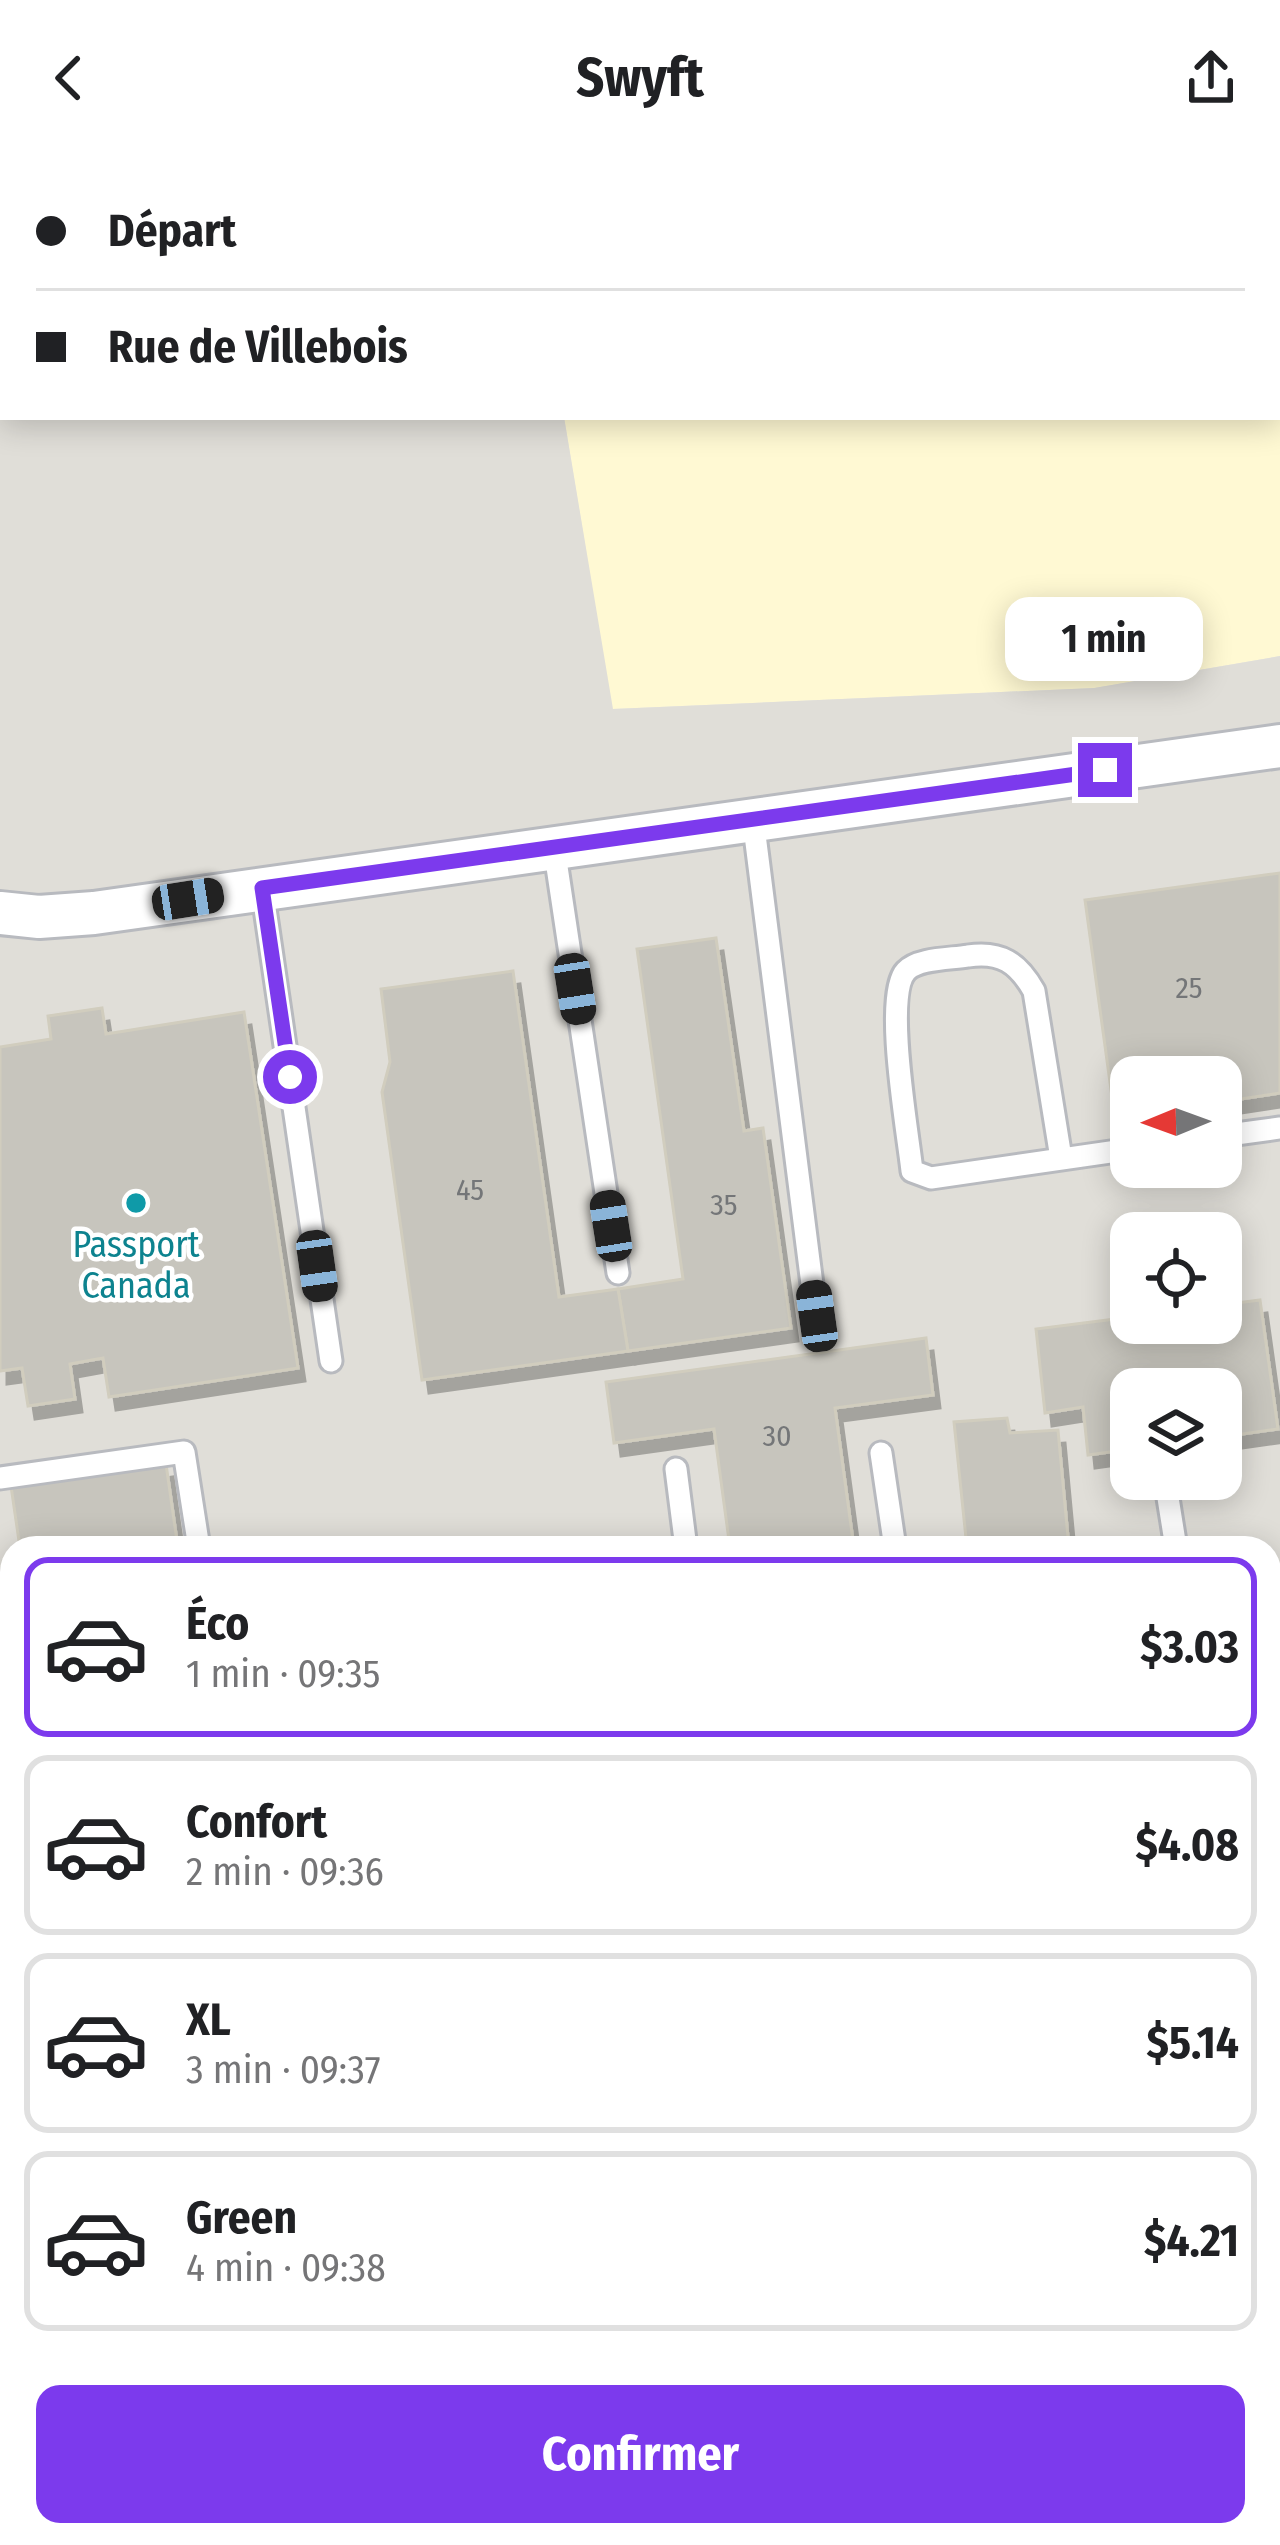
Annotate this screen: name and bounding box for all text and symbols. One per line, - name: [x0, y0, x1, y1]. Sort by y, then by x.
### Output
- icon: back: [36, 45, 102, 111]
- icon: share: [1178, 45, 1244, 111]
- text: Swyft: [576, 46, 704, 110]
- text: Départ: [108, 204, 236, 258]
- text: Rue de Villebois: [108, 320, 408, 374]
- callout: 1 min: [1006, 596, 1204, 680]
- text: 1 min: [1062, 616, 1146, 662]
- route end: [1078, 743, 1132, 797]
- car: [150, 876, 226, 922]
- car: [552, 951, 598, 1027]
- house number: 25: [1176, 970, 1203, 1006]
- route start: [263, 1050, 317, 1104]
- north arrow: [1110, 1056, 1242, 1188]
- map controls: [1110, 1056, 1242, 1500]
- house number: 45: [456, 1172, 484, 1208]
- house number: 35: [710, 1187, 738, 1223]
- car: [588, 1188, 634, 1264]
- marker: Passport Canada: [123, 1190, 149, 1216]
- button: locate: [1110, 1212, 1242, 1344]
- place label: Passport Canada: [72, 1223, 200, 1308]
- car: [294, 1228, 340, 1304]
- car: [794, 1278, 840, 1354]
- button: layers: [1110, 1368, 1242, 1500]
- house number: 30: [762, 1418, 792, 1454]
- icon: car: [42, 1593, 150, 1701]
- text: Éco: [186, 1597, 249, 1651]
- text: $3.03: [1140, 1620, 1239, 1674]
- text: 1 min · 09:35: [186, 1651, 380, 1697]
- icon: car: [42, 1791, 150, 1899]
- text: Confort: [186, 1795, 327, 1849]
- text: $4.08: [1135, 1818, 1239, 1872]
- text: 2 min · 09:36: [186, 1849, 384, 1895]
- icon: car: [42, 1989, 150, 2097]
- text: XL: [186, 1993, 231, 2047]
- text: $5.14: [1147, 2016, 1239, 2070]
- text: 3 min · 09:37: [186, 2047, 381, 2093]
- icon: car: [42, 2187, 150, 2295]
- text: Green: [186, 2191, 297, 2245]
- text: $4.21: [1144, 2214, 1239, 2268]
- text: 4 min · 09:38: [186, 2245, 386, 2291]
- button: Confirmer: [36, 2385, 1245, 2523]

